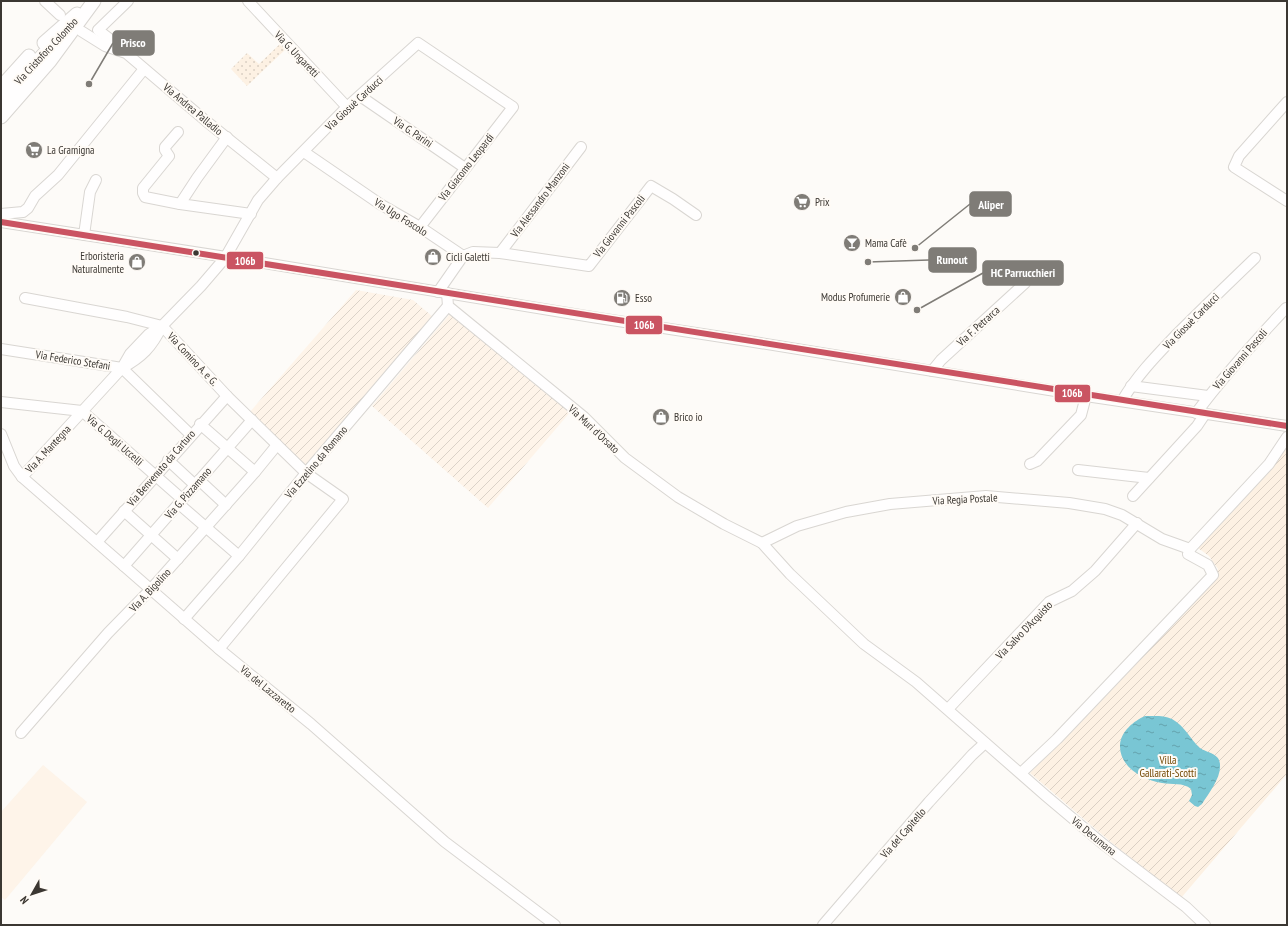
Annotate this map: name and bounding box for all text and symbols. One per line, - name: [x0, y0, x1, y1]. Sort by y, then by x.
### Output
- street label: Via Cristoforo Colombo: [11, 14, 81, 88]
- street label: Via G. Ungaretti: [271, 27, 322, 80]
- callout: Prisco: [113, 31, 154, 55]
- text: Prisco: [120, 35, 146, 50]
- street label: Via Giosuè Carducci: [321, 73, 386, 134]
- street label: Via Andrea Palladio: [160, 79, 226, 138]
- street label: Via G. Parini: [390, 113, 436, 150]
- street label: Via Giacomo Leopardi: [435, 130, 497, 204]
- supermarket icon: La Gramigna: [24, 140, 44, 160]
- place label: La Gramigna: [47, 143, 95, 157]
- street label: Via Alessandro Manzoni: [507, 160, 573, 241]
- street label: Via Giovanni Pascoli: [589, 192, 648, 261]
- supermarket icon: Prix: [792, 192, 812, 212]
- callout: Aliper: [970, 192, 1011, 216]
- street label: Via Ugo Foscolo: [371, 194, 431, 239]
- place label: Prix: [815, 195, 830, 209]
- text: Aliper: [977, 197, 1004, 212]
- bar icon: Mama Cafè: [842, 233, 862, 253]
- place label: Mama Cafè: [865, 236, 907, 250]
- shop icon: Cicli Galetti: [423, 247, 443, 267]
- unlabelled marker: [191, 248, 201, 258]
- callout: Runout: [929, 248, 976, 272]
- place label: Erboristeria Naturalmente: [72, 249, 124, 276]
- place label: Cicli Galetti: [446, 250, 490, 264]
- line badge: 106b: [226, 251, 264, 270]
- shop icon: Erboristeria Naturalmente: [127, 252, 147, 272]
- text: Runout: [937, 252, 968, 267]
- text: 106b: [235, 254, 255, 268]
- callout: HC Parrucchieri: [983, 261, 1063, 285]
- text: HC Parrucchieri: [991, 265, 1056, 280]
- shop icon: Modus Profumerie: [893, 287, 913, 307]
- fuel station icon: Esso: [612, 288, 632, 308]
- place label: Modus Profumerie: [821, 290, 890, 304]
- street label: Via Giosuè Carducci: [1159, 290, 1222, 353]
- place label: Esso: [635, 291, 652, 305]
- street label: Via F. Petrarca: [953, 303, 1002, 350]
- line badge: 106b: [625, 315, 663, 335]
- text: 106b: [634, 318, 654, 332]
- street label: Via Giovanni Pascoli: [1209, 326, 1270, 393]
- street label: Via Comino A. e G.: [164, 329, 221, 389]
- street label: Via Federico Stefani: [34, 347, 111, 373]
- line badge: 106b: [1054, 384, 1091, 403]
- text: 106b: [1062, 386, 1082, 400]
- street label: Via Muri d'Orsato: [565, 401, 623, 456]
- shop icon: Brico io: [651, 407, 671, 427]
- place label: Brico io: [674, 410, 703, 424]
- street label: Via G. Degli Uccelli: [83, 411, 146, 468]
- street label: Via A. Mantegna: [22, 422, 74, 477]
- street label: Via Ezzelino da Romano: [281, 423, 351, 502]
- street label: Via Benvenuto da Carturo: [123, 427, 198, 510]
- street label: Via G. Pizzamano: [161, 464, 214, 522]
- street label: Via Regia Postale: [931, 490, 998, 508]
- street label: Via A. Bigolino: [126, 565, 174, 615]
- street label: Via Salvo D'Acquisto: [992, 598, 1055, 663]
- street label: Via del Lazzaretto: [236, 662, 299, 716]
- park label: Villa Gallarati-Scotti: [1140, 753, 1197, 780]
- street label: Via del Capitello: [877, 805, 929, 862]
- street label: Via Decumana: [1068, 813, 1119, 858]
- north arrow: [12, 874, 52, 914]
- text: N: [17, 894, 32, 907]

